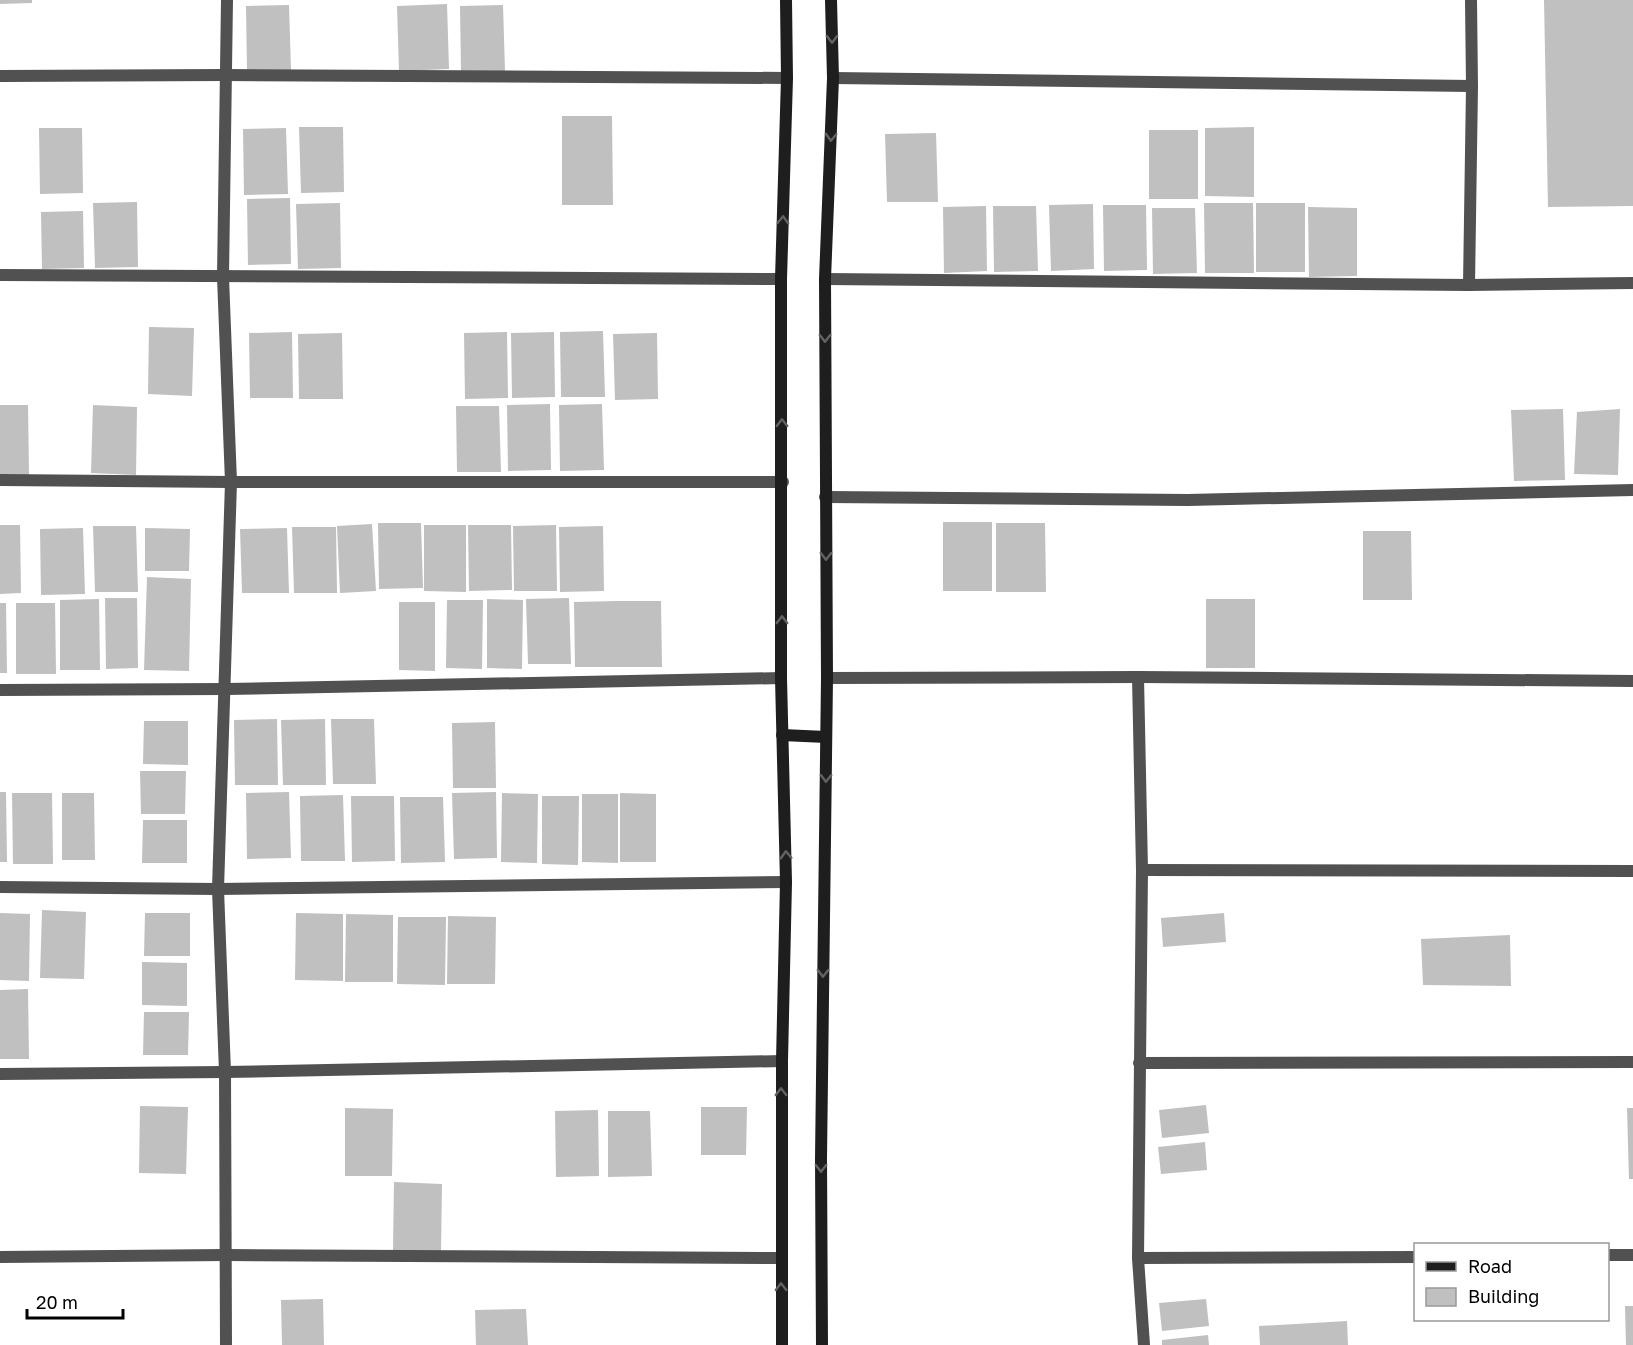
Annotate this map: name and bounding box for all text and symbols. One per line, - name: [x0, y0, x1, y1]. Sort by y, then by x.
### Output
- one-way arrow: [826, 35, 838, 44]
- one-way arrow: [824, 132, 837, 141]
- one-way arrow: [776, 216, 789, 225]
- one-way arrow: [819, 333, 831, 342]
- one-way arrow: [776, 419, 788, 428]
- one-way arrow: [820, 551, 832, 560]
- one-way arrow: [776, 615, 788, 624]
- one-way arrow: [820, 774, 832, 783]
- one-way arrow: [779, 850, 792, 859]
- one-way arrow: [817, 969, 829, 978]
- one-way arrow: [775, 1087, 788, 1096]
- one-way arrow: [815, 1164, 827, 1173]
- legend: [1414, 1243, 1609, 1321]
- text: Road: [1468, 1255, 1512, 1277]
- scale bar: [27, 1282, 123, 1320]
- one-way arrow: [775, 1282, 787, 1291]
- text: Building: [1468, 1285, 1539, 1307]
- text: 20 m: [36, 1291, 78, 1313]

